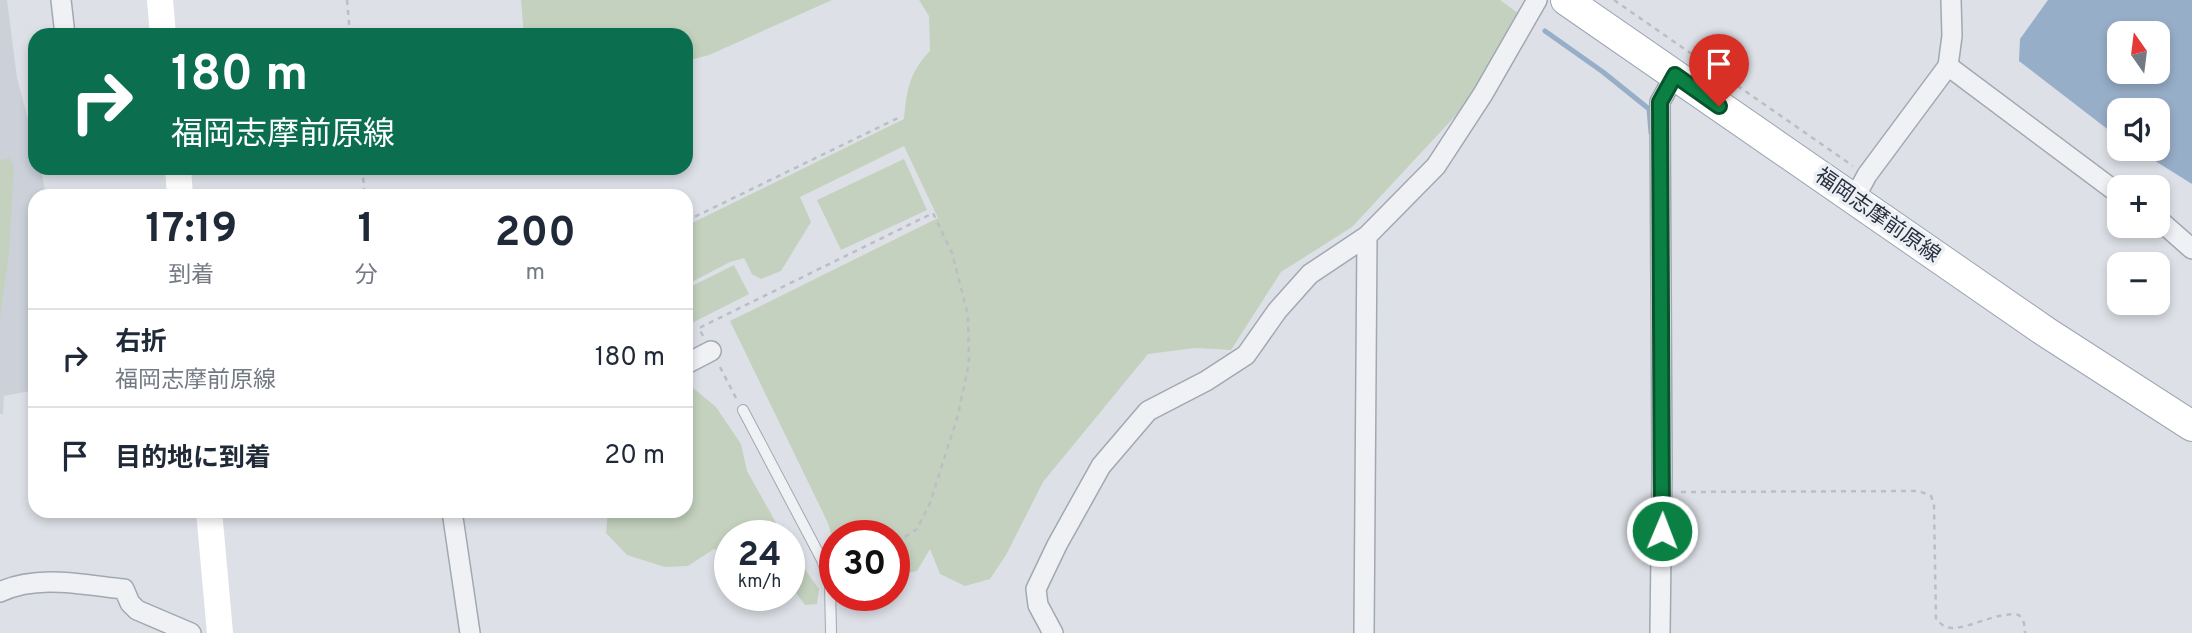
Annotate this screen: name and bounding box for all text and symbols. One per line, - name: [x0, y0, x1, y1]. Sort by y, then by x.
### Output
- north arrow: [2107, 21, 2170, 84]
- map controls: [2107, 21, 2170, 315]
- pin: [1689, 34, 1749, 106]
- icon: arrive: [1700, 45, 1738, 83]
- text: 180 m: [171, 46, 308, 108]
- icon: right: [56, 56, 147, 147]
- button: sound: [2107, 98, 2170, 161]
- text: 福岡志摩前原線: [171, 116, 395, 156]
- street label: 福岡志摩前原線: [1809, 163, 1945, 269]
- button: +: [2107, 175, 2170, 238]
- text: 17:19: [145, 204, 237, 257]
- text: 1: [358, 204, 374, 257]
- text: 200: [495, 208, 576, 261]
- button: −: [2107, 252, 2170, 315]
- text: m: [526, 259, 545, 288]
- text: 到着: [168, 262, 214, 291]
- text: 分: [355, 262, 378, 291]
- text: 右折: [115, 327, 167, 360]
- icon: right: [56, 339, 94, 377]
- text: 180 m: [595, 342, 665, 375]
- text: 福岡志摩前原線: [115, 367, 276, 396]
- icon: arrive: [56, 437, 94, 475]
- text: 20 m: [604, 440, 665, 473]
- text: 目的地に到着: [115, 443, 271, 476]
- position arrow: [1625, 494, 1699, 568]
- speed limit sign: 30: [819, 520, 910, 611]
- text: 24: [738, 534, 781, 578]
- text: km/h: [738, 571, 781, 594]

